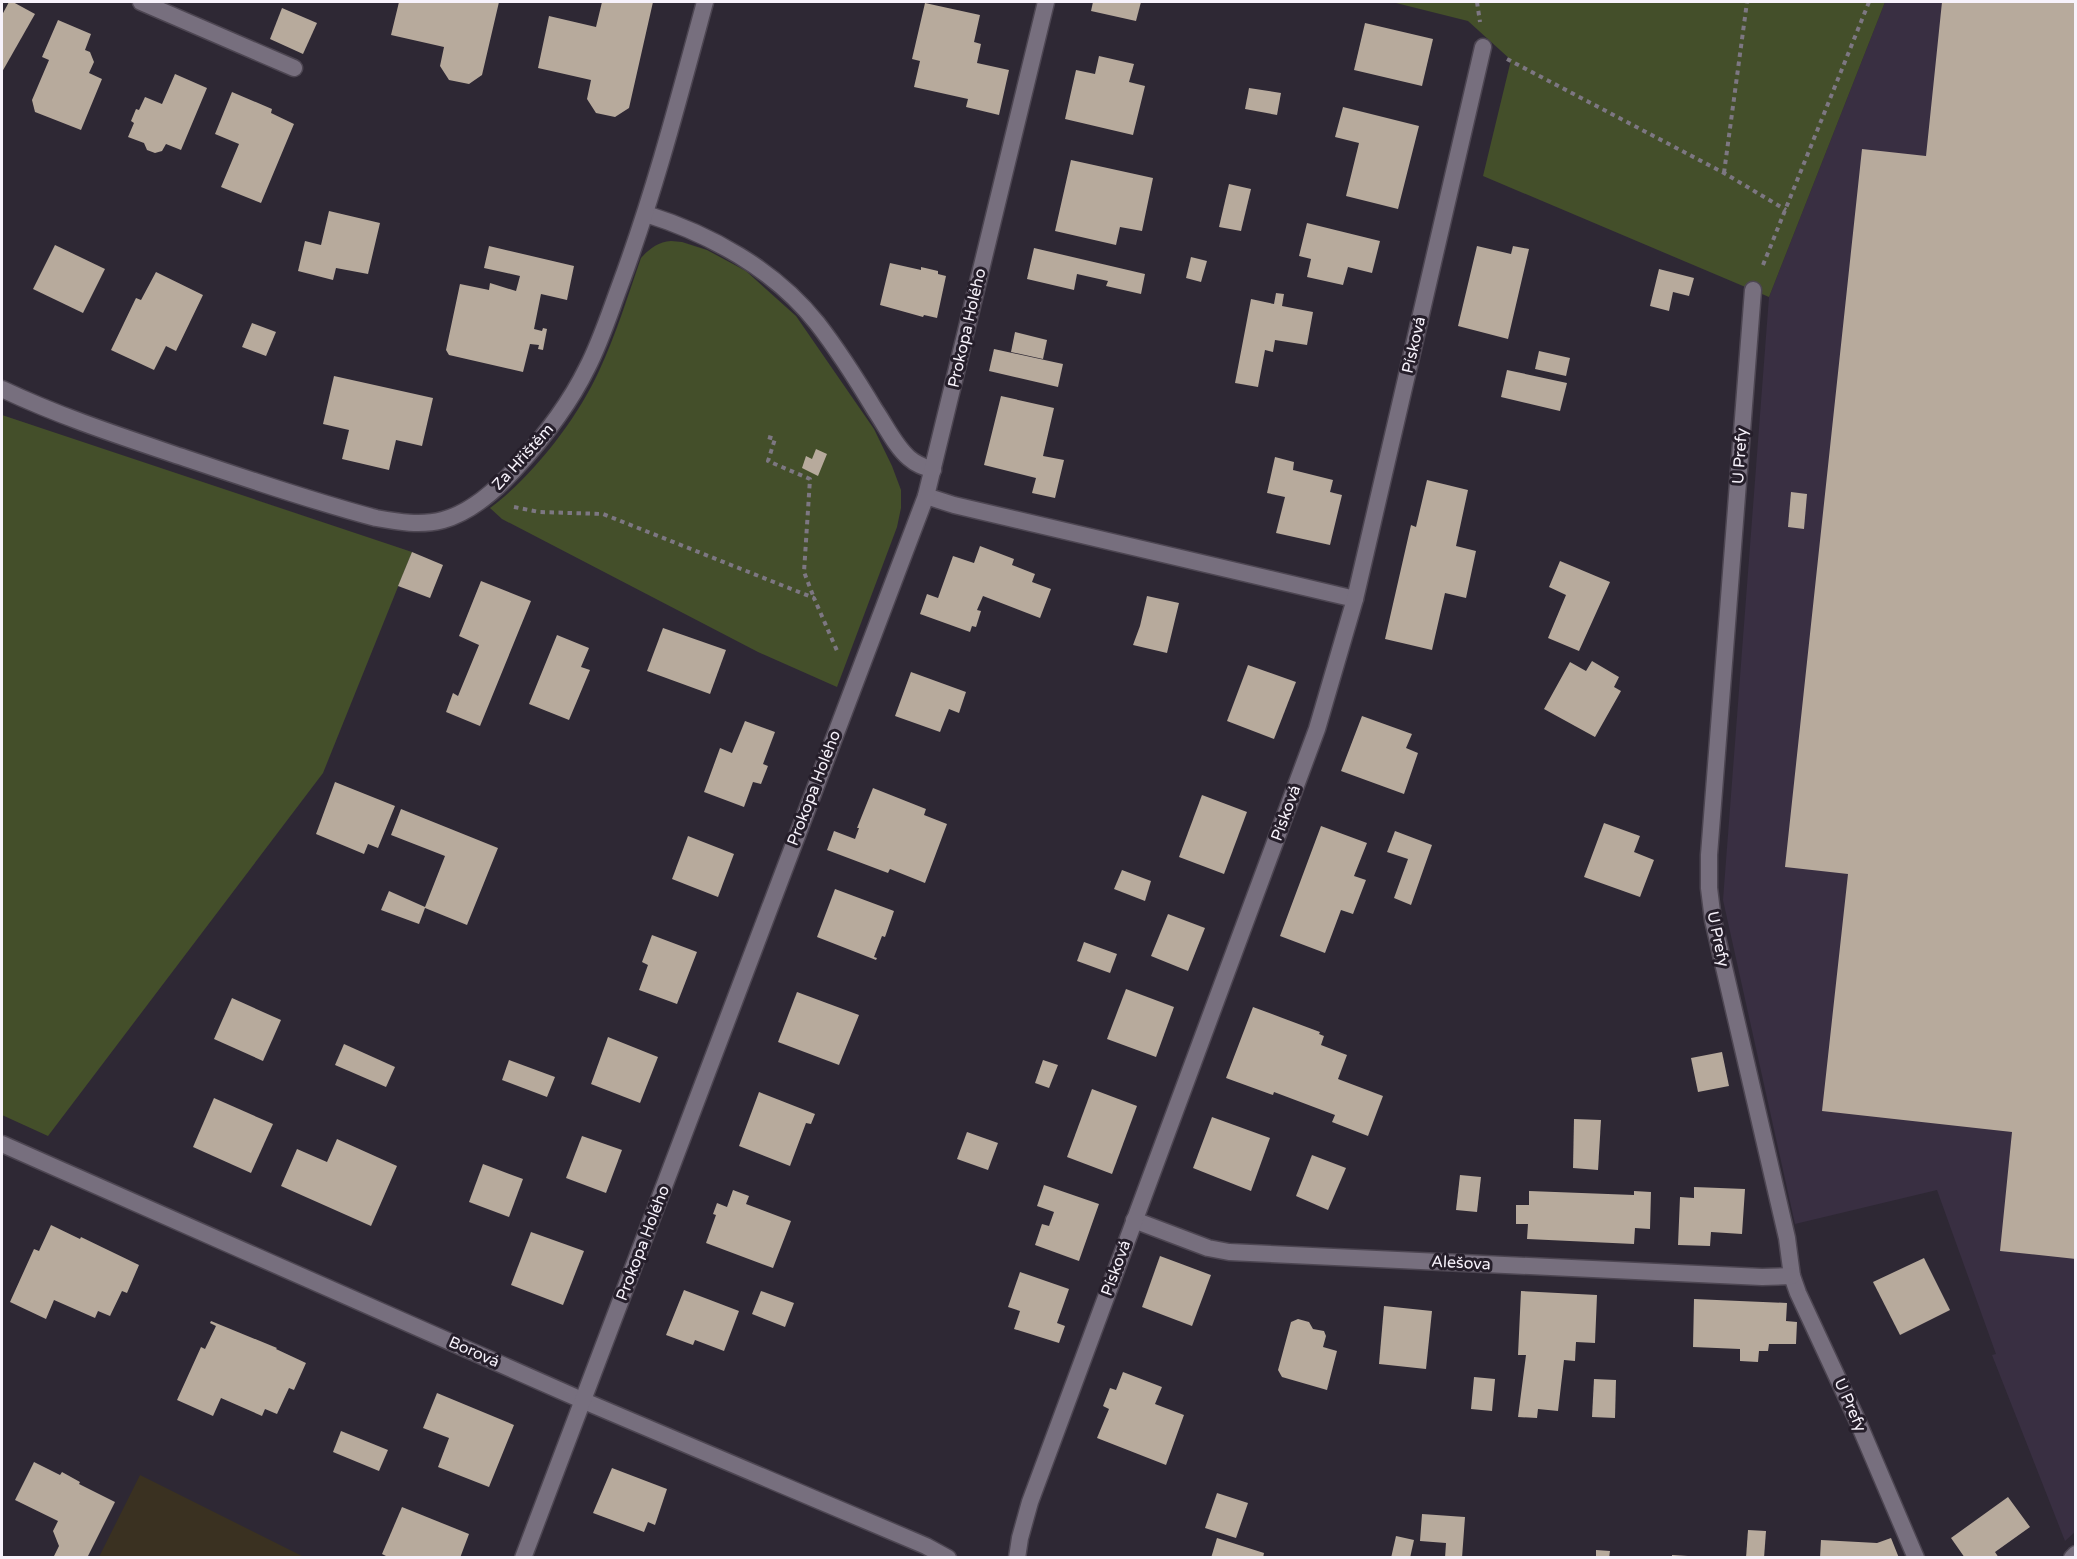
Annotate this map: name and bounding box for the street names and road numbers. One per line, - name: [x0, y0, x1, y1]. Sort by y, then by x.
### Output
- street label: Prokopa Holého: [944, 266, 990, 390]
- street label: Písková: [1398, 315, 1430, 375]
- street label: Za Hřištěm: [488, 420, 558, 494]
- street label: U Prefy: [1728, 427, 1752, 485]
- street label: Prokopa Holého: [783, 728, 845, 848]
- street label: Písková: [1267, 782, 1305, 844]
- street label: U Prefy: [1702, 909, 1734, 969]
- street label: Prokopa Holého: [612, 1183, 674, 1303]
- street label: Písková: [1097, 1237, 1135, 1299]
- street label: Alešova: [1431, 1251, 1491, 1275]
- street label: Borová: [445, 1332, 503, 1372]
- street label: U Prefy: [1829, 1375, 1871, 1435]

